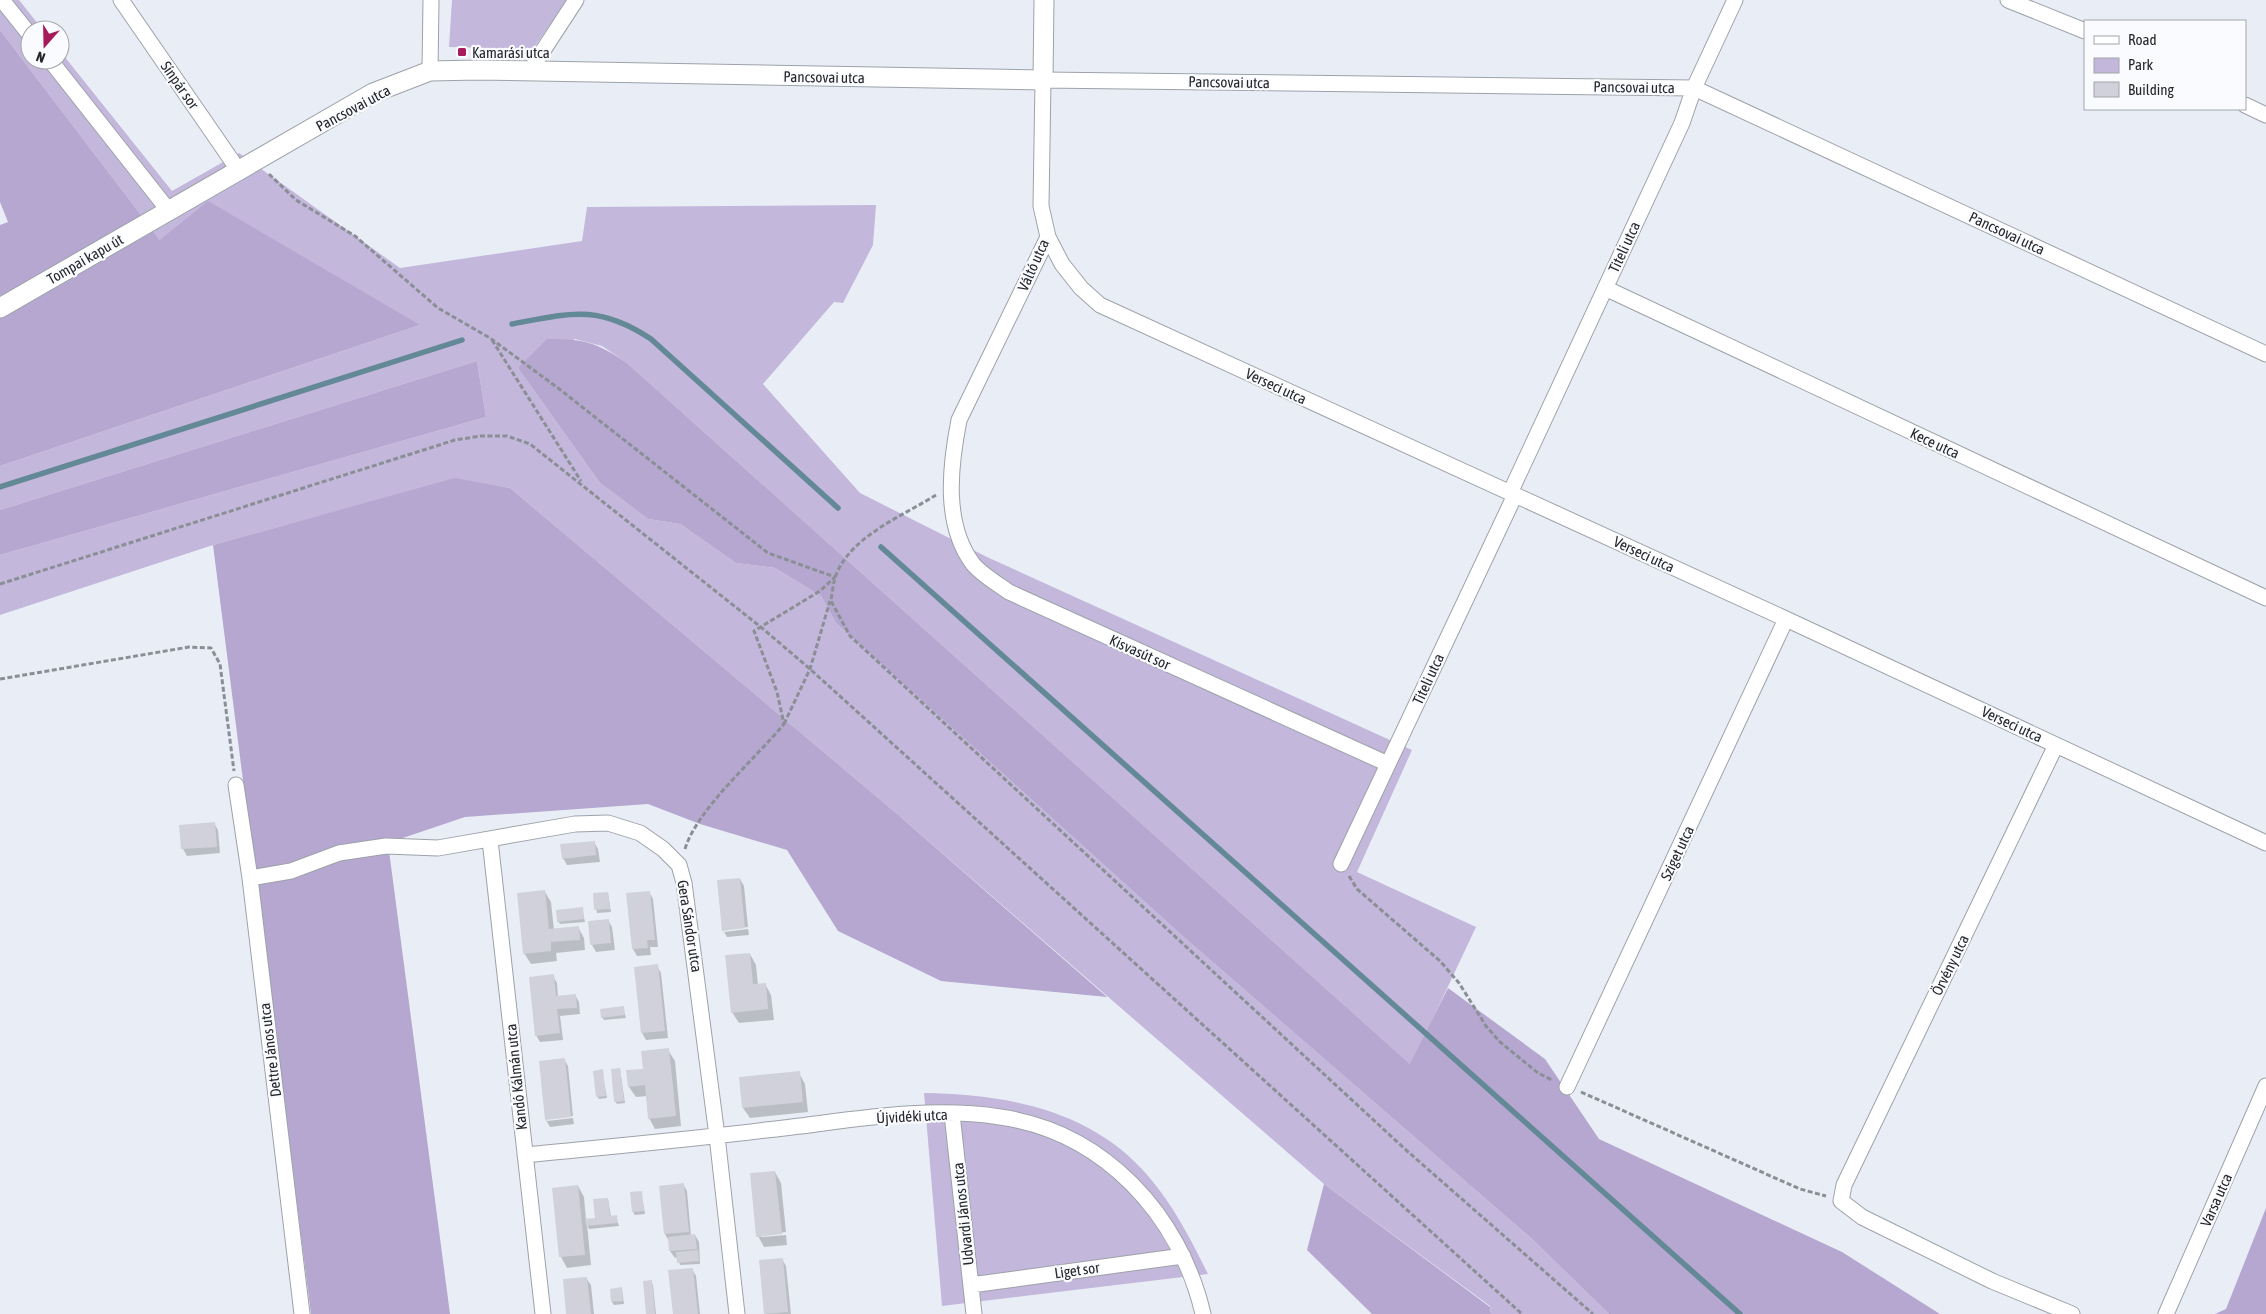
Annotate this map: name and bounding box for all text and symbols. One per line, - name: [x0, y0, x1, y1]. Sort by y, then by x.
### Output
- north arrow: [20, 20, 70, 70]
- legend: [2084, 20, 2246, 110]
- text: Road: [2128, 31, 2157, 48]
- place label: Kamarási utca: [472, 44, 550, 61]
- marker: Kamarási utca: [456, 46, 468, 58]
- text: N: [34, 48, 47, 66]
- text: Park: [2128, 56, 2153, 73]
- street label: Sínpár sor: [157, 58, 203, 113]
- street label: Pancsovai utca: [783, 68, 865, 86]
- street label: Pancsovai utca: [1188, 73, 1270, 91]
- street label: Pancsovai utca: [1593, 78, 1675, 96]
- street label: Pancsovai utca: [313, 81, 393, 135]
- text: Building: [2128, 81, 2174, 98]
- street label: Pancsovai utca: [1966, 208, 2048, 258]
- street label: Titeli utca: [1605, 219, 1643, 275]
- street label: Tompai kapu út: [44, 230, 126, 288]
- street label: Váltó utca: [1014, 236, 1052, 294]
- street label: Verseci utca: [1243, 365, 1309, 407]
- street label: Kece utca: [1908, 424, 1962, 462]
- street label: Verseci utca: [1611, 533, 1677, 575]
- street label: Kisvasút sor: [1107, 631, 1174, 673]
- street label: Titeli utca: [1409, 651, 1447, 707]
- street label: Verseci utca: [1979, 703, 2045, 745]
- street label: Sziget utca: [1657, 823, 1697, 883]
- street label: Gera Sándor utca: [674, 879, 706, 973]
- street label: Örvény utca: [1928, 932, 1972, 998]
- street label: Dettre János utca: [256, 1002, 284, 1098]
- street label: Kandó Kálmán utca: [502, 1023, 530, 1131]
- street label: Újvidéki utca: [876, 1106, 948, 1126]
- street label: Udvardi János utca: [949, 1162, 977, 1266]
- street label: Varsa utca: [2197, 1171, 2235, 1229]
- street label: Liget sor: [1053, 1258, 1101, 1282]

